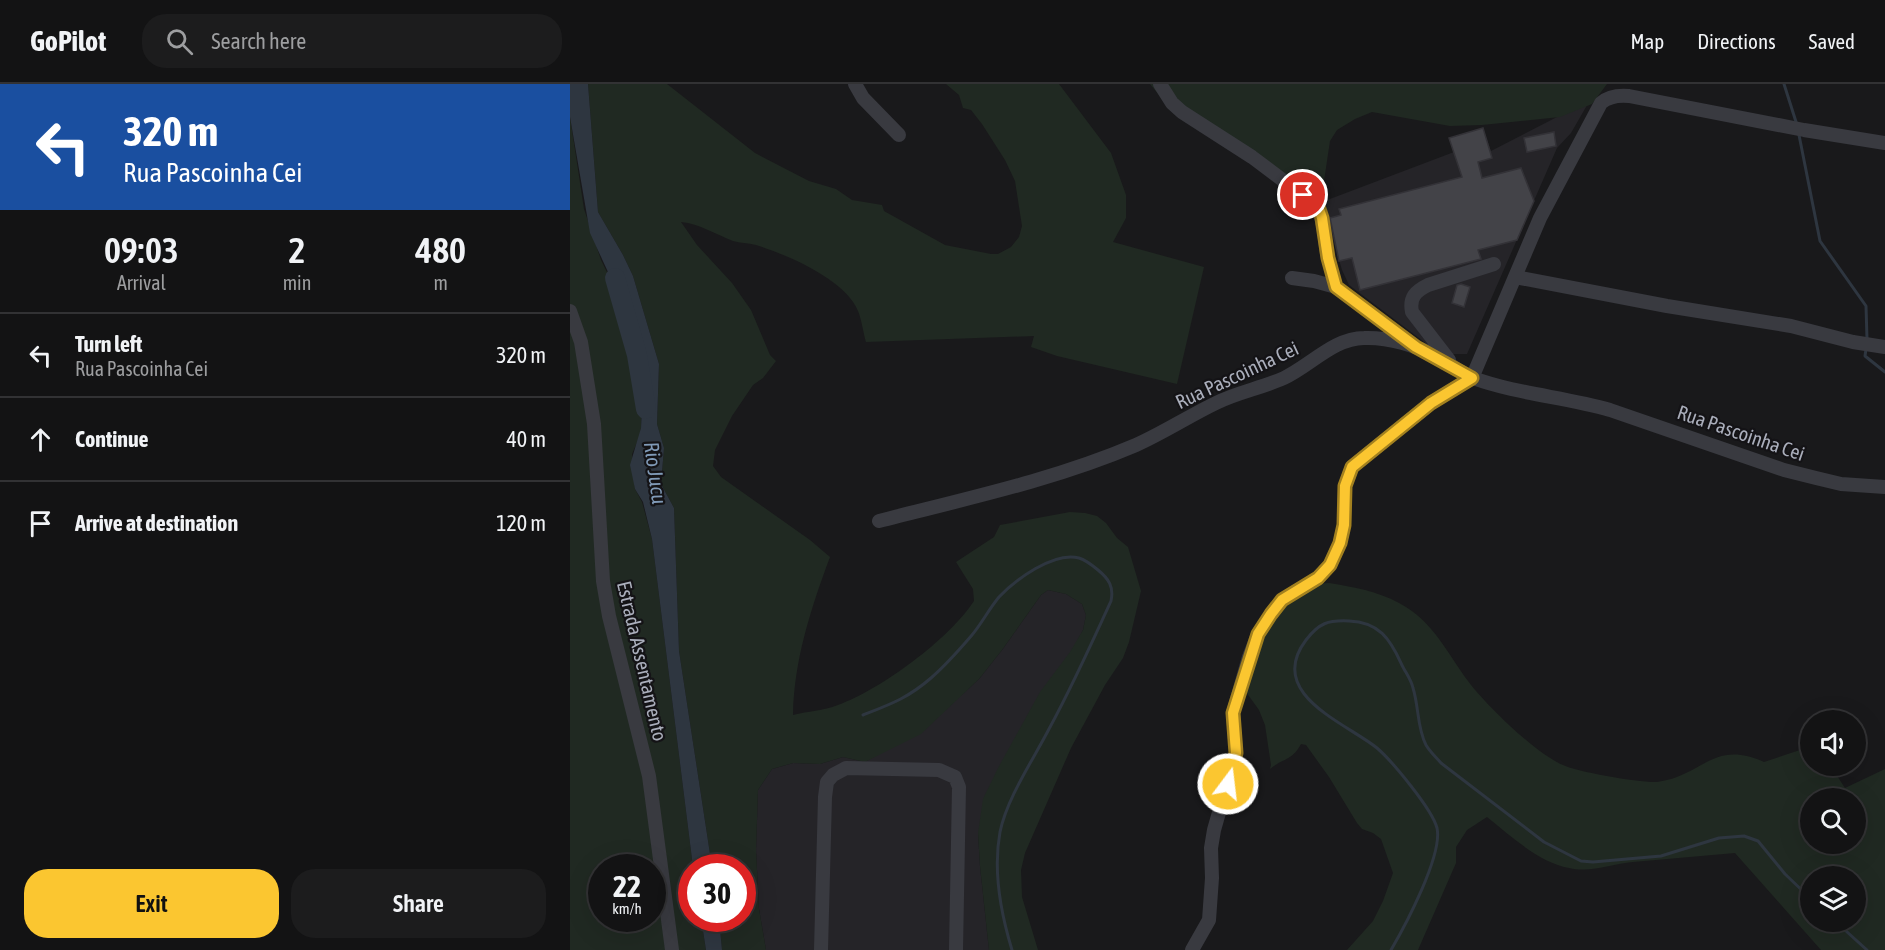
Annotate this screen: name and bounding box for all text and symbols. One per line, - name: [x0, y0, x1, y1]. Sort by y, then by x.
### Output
- search box: [142, 14, 562, 68]
- text: GoPilot: [30, 25, 106, 57]
- icon: search: [163, 25, 196, 58]
- text: Search here: [211, 28, 306, 54]
- text: Map: [1630, 29, 1664, 53]
- text: Directions: [1697, 29, 1776, 53]
- text: Saved: [1809, 29, 1855, 53]
- text: 320 m: [123, 107, 218, 155]
- icon: left: [24, 108, 102, 186]
- text: Rua Pascoinha Cei: [123, 157, 303, 188]
- pin: [1277, 169, 1328, 220]
- icon: arrive: [1286, 178, 1319, 211]
- text: 09:03: [104, 229, 179, 271]
- text: 2: [289, 229, 305, 271]
- text: 480: [415, 229, 466, 271]
- text: Arrival: [117, 271, 166, 294]
- text: min: [283, 271, 311, 294]
- text: m: [433, 271, 448, 294]
- text: Turn left: [75, 331, 142, 357]
- street label: Rua Pascoinha Cei: [1172, 336, 1302, 413]
- icon: left: [24, 339, 57, 372]
- text: 320 m: [496, 342, 546, 368]
- text: Rua Pascoinha Cei: [75, 357, 208, 380]
- street label: Rua Pascoinha Cei: [1675, 400, 1808, 465]
- icon: ahead: [24, 423, 57, 456]
- text: Continue: [75, 426, 149, 452]
- text: 40 m: [506, 426, 546, 452]
- water label: Rio Jucu: [640, 440, 672, 506]
- icon: arrive: [24, 507, 57, 540]
- text: Arrive at destination: [75, 510, 238, 536]
- text: 120 m: [496, 510, 546, 536]
- street label: Estrada Assentamento: [613, 579, 672, 743]
- map controls: [1800, 710, 1866, 932]
- button: sound: [1800, 710, 1866, 776]
- position arrow: [1196, 752, 1260, 816]
- button: search: [1800, 788, 1866, 854]
- speed limit sign: 30: [678, 854, 756, 932]
- button: layers: [1800, 866, 1866, 932]
- button: Exit: [24, 869, 279, 938]
- button: Share: [291, 869, 546, 938]
- text: 22: [613, 869, 641, 903]
- text: km/h: [612, 900, 642, 917]

